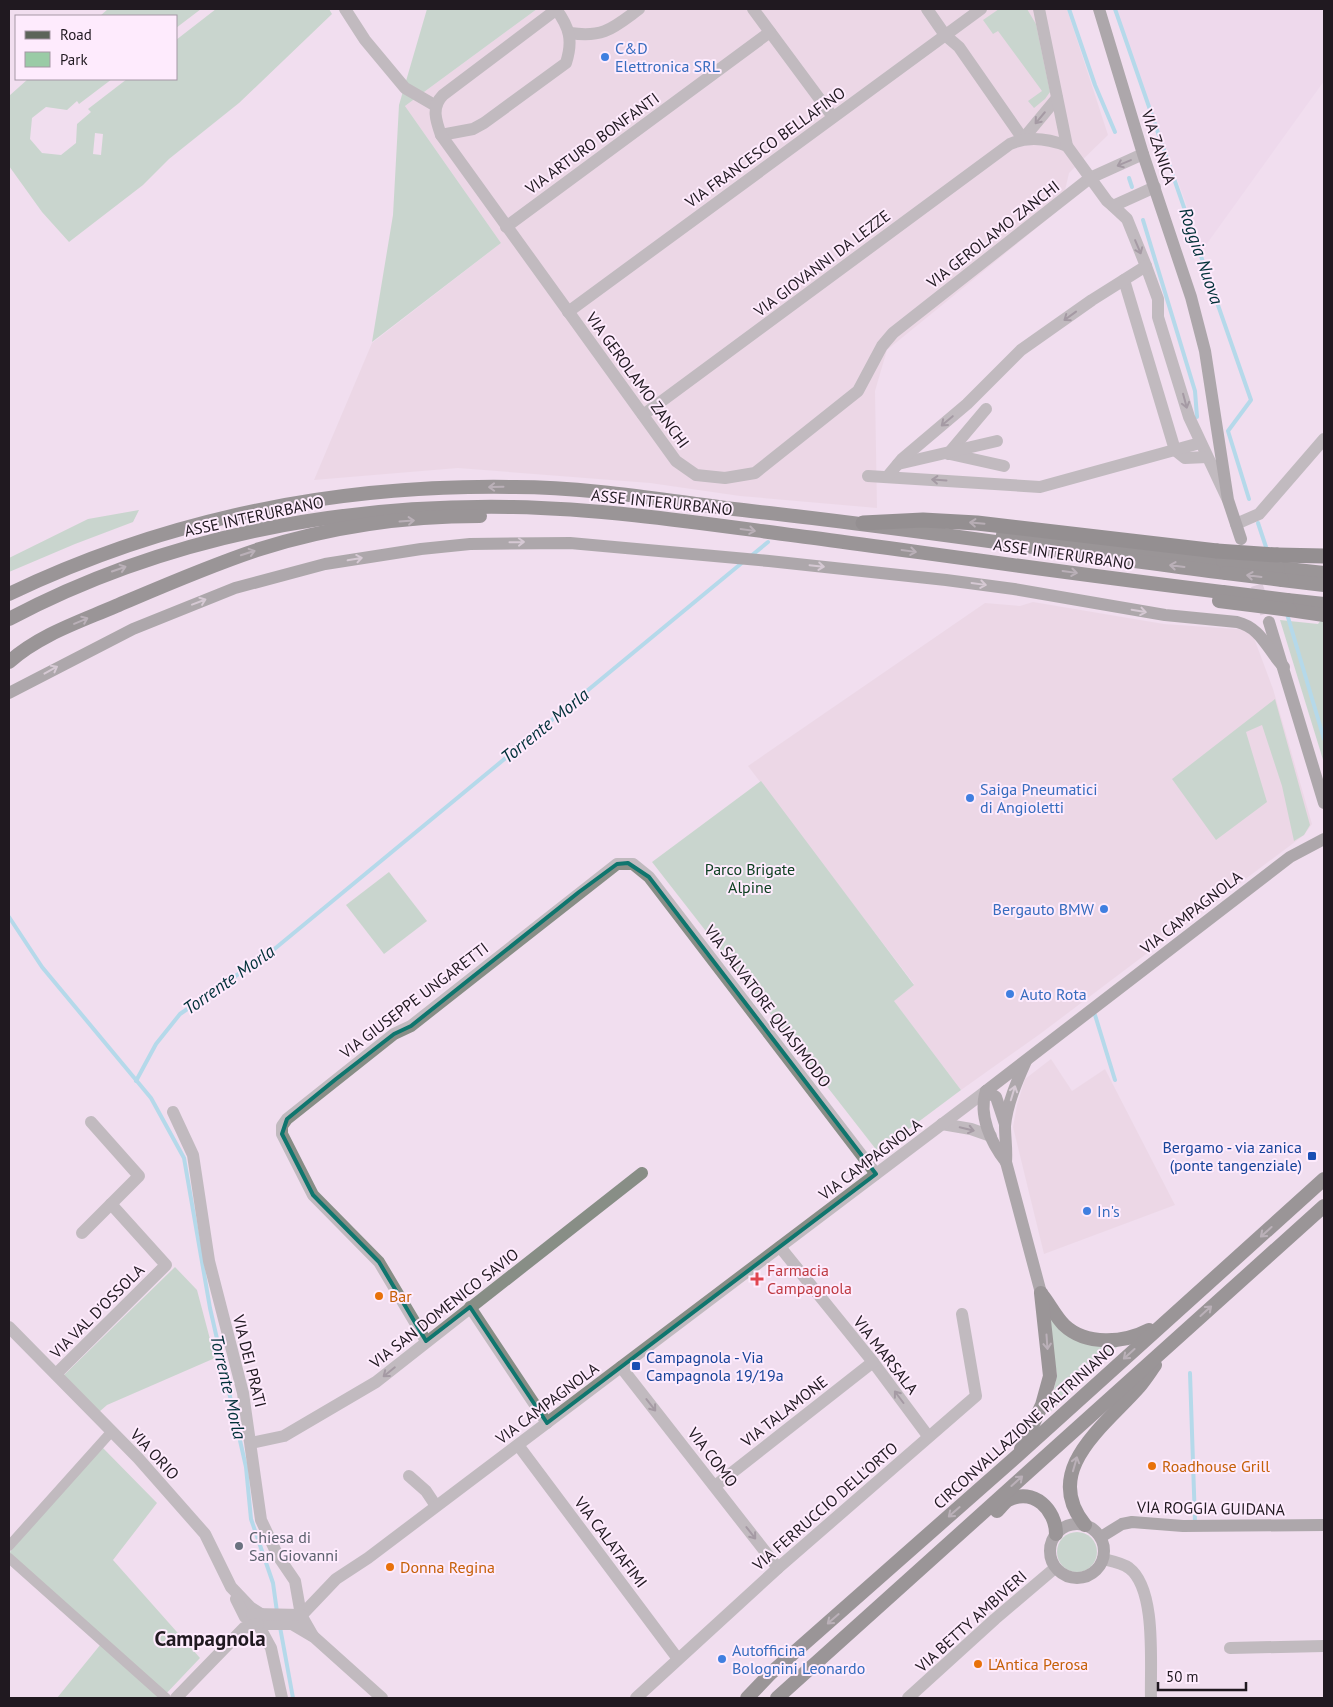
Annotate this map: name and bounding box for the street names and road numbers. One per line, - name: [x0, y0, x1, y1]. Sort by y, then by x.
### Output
- street label: VIA FRANCESCO BELLAFINO: [680, 82, 849, 212]
- street label: VIA ARTURO BONFANTI: [520, 88, 663, 199]
- street label: VIA ZANICA: [1137, 106, 1181, 188]
- street label: VIA GEROLAMO ZANCHI: [922, 176, 1063, 293]
- street label: VIA GIOVANNI DA LEZZE: [749, 205, 894, 321]
- street label: VIA GEROLAMO ZANCHI: [581, 307, 694, 452]
- street label: ASSE INTERURBANO: [590, 485, 734, 519]
- street label: ASSE INTERURBANO: [182, 491, 326, 541]
- street label: ASSE INTERURBANO: [992, 534, 1136, 574]
- street label: VIA CAMPAGNOLA: [1135, 866, 1246, 959]
- street label: VIA SALVATORE QUASIMODO: [700, 920, 836, 1091]
- street label: VIA GIUSEPPE UNGARETTI: [335, 938, 492, 1063]
- street label: VIA CAMPAGNOLA: [814, 1113, 926, 1205]
- street label: VIA SAN DOMENICO SAVIO: [365, 1244, 522, 1373]
- street label: VIA VAL D'OSSOLA: [45, 1259, 149, 1363]
- street label: VIA MARSALA: [849, 1311, 923, 1399]
- street label: VIA DEI PRATI: [229, 1312, 271, 1409]
- street label: CIRCONVALLAZIONE PALTRINIANO: [929, 1339, 1119, 1513]
- street label: VIA CAMPAGNOLA: [491, 1357, 603, 1449]
- street label: VIA TALAMONE: [736, 1371, 831, 1452]
- street label: VIA COMO: [683, 1422, 742, 1491]
- street label: VIA ORIO: [126, 1423, 184, 1484]
- street label: VIA FERRUCCIO DELL'ORTO: [748, 1437, 902, 1575]
- street label: VIA CALATAFIMI: [570, 1492, 652, 1591]
- street label: VIA ROGGIA GUIDANA: [1136, 1497, 1286, 1519]
- street label: VIA BETTY AMBIVERI: [911, 1566, 1031, 1677]

